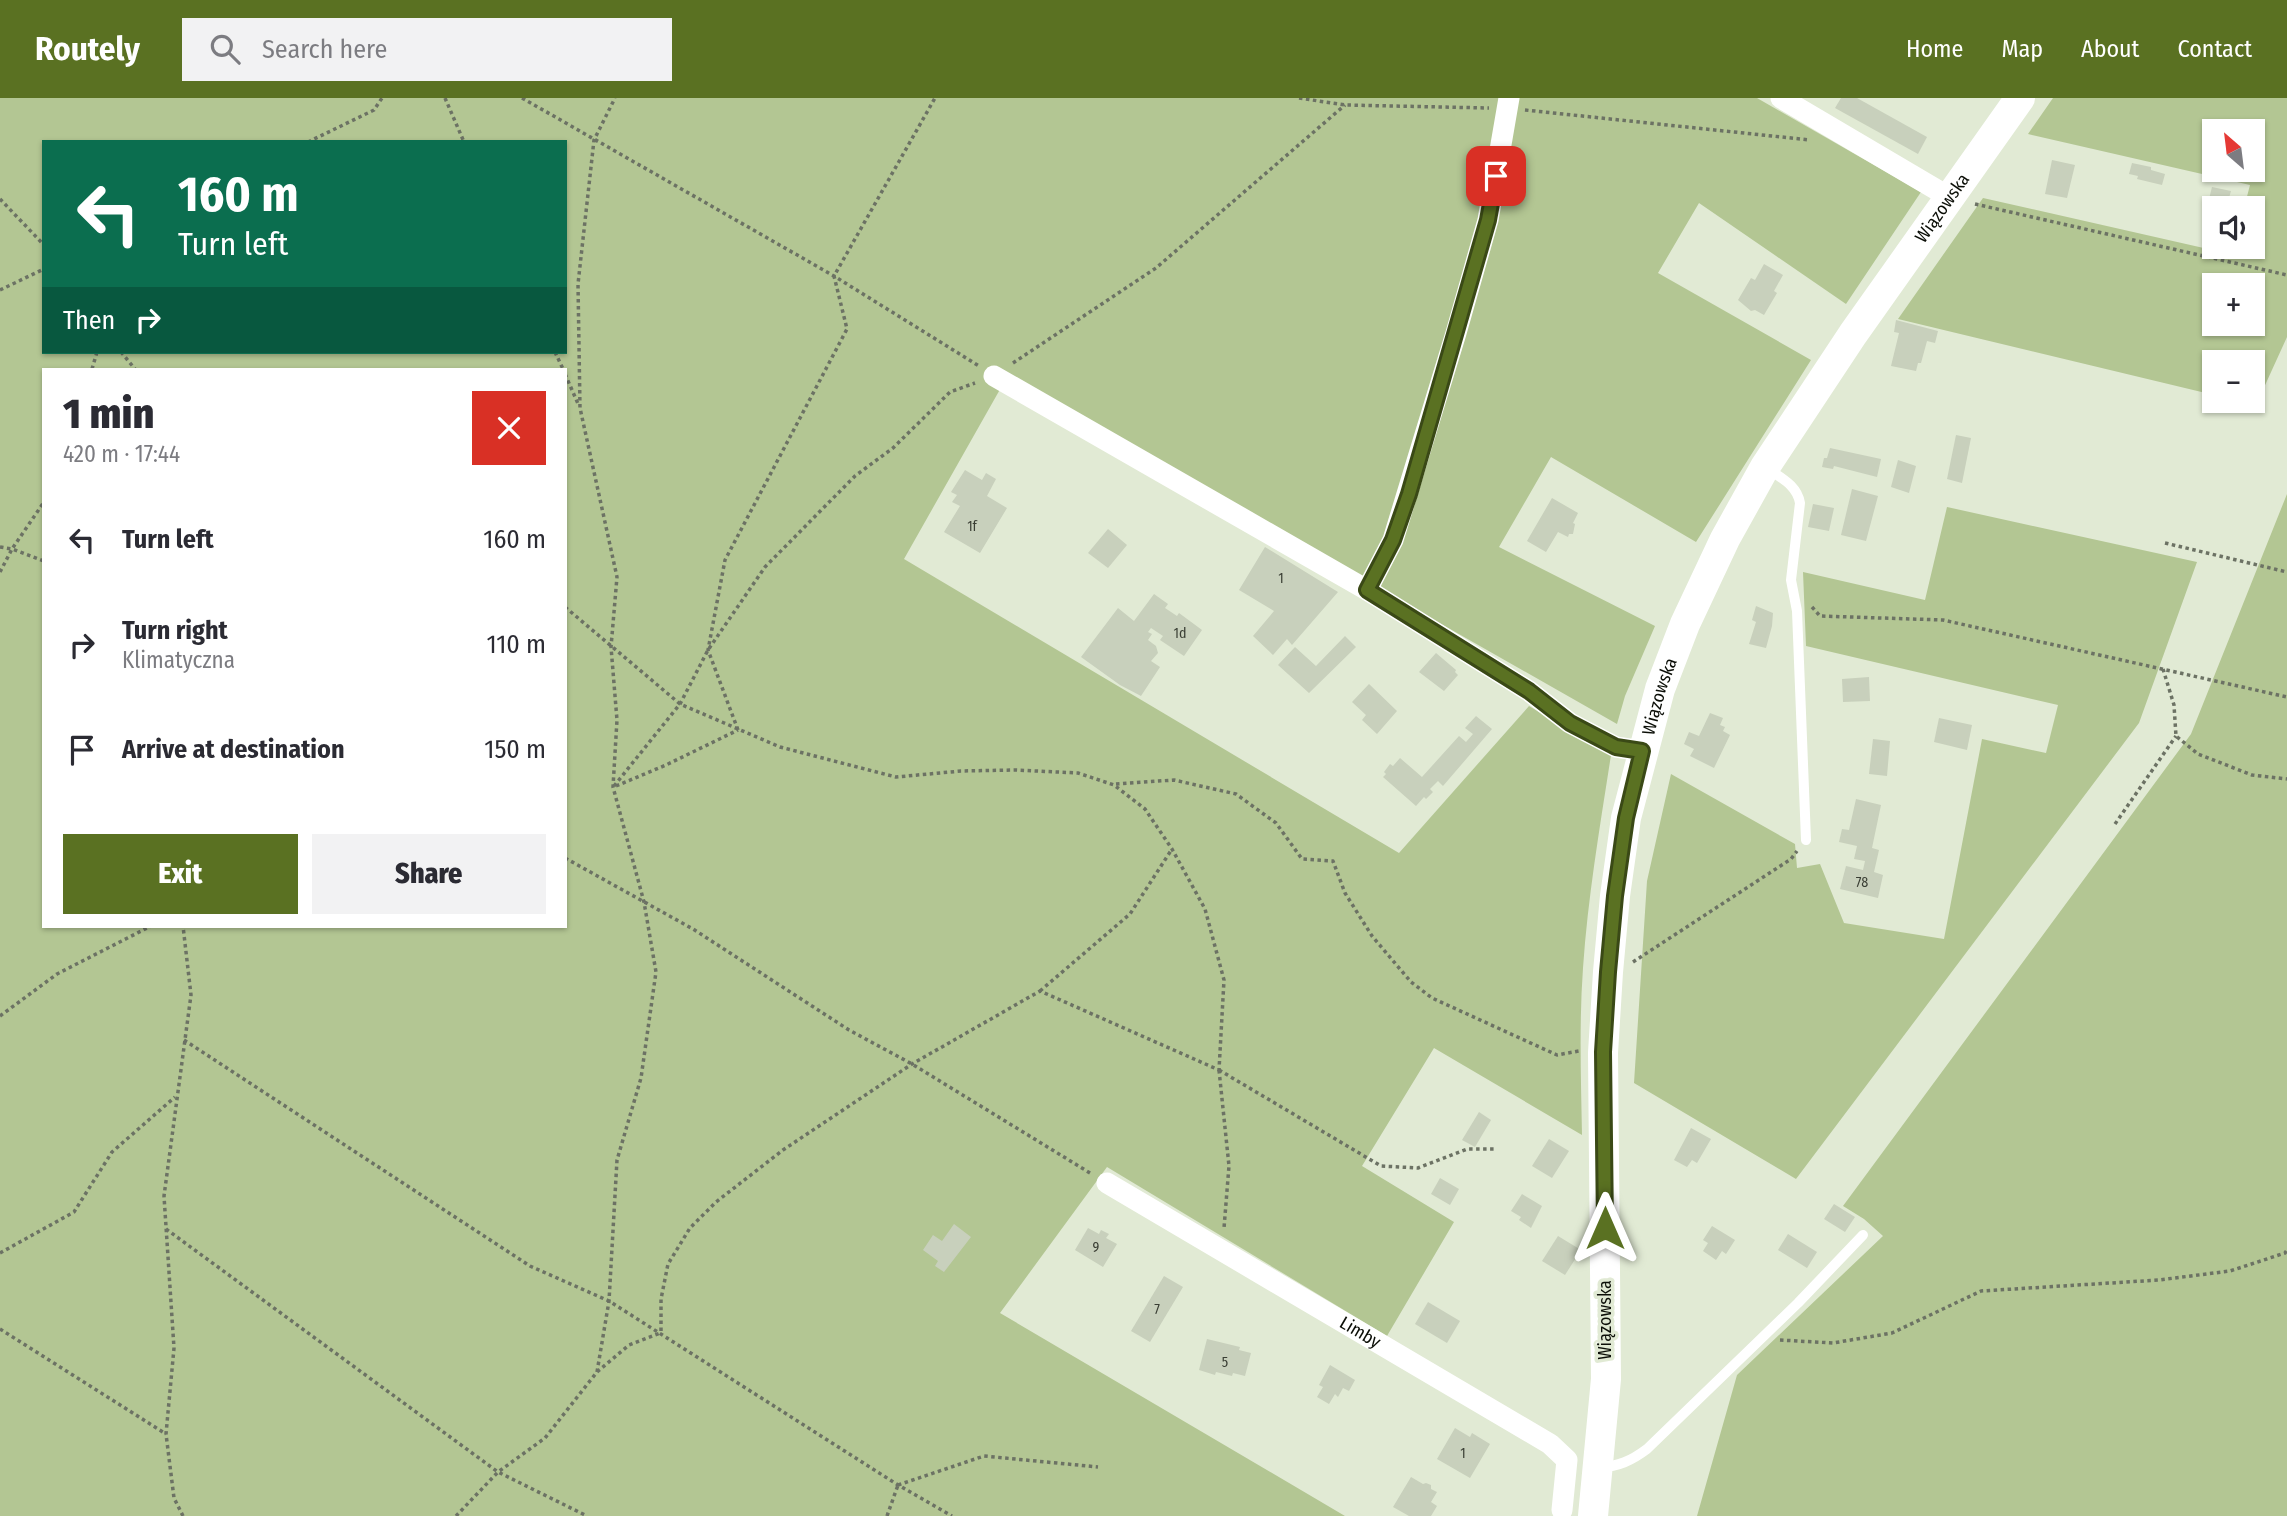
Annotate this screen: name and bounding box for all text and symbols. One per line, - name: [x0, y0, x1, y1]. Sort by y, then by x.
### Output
- search box: [182, 18, 672, 81]
- text: Routely: [35, 29, 140, 69]
- icon: search: [206, 30, 244, 68]
- text: Search here: [262, 34, 387, 65]
- text: Home: [1906, 35, 1963, 63]
- text: Map: [2001, 35, 2043, 63]
- text: About: [2081, 35, 2139, 63]
- text: Contact: [2177, 35, 2252, 63]
- north arrow: [2202, 119, 2264, 182]
- map controls: [2202, 119, 2265, 413]
- pin: [1466, 146, 1526, 206]
- icon: arrive: [1477, 157, 1515, 195]
- text: 160 m: [178, 165, 299, 224]
- icon: left: [63, 168, 154, 259]
- street label: Wiązowska: [1910, 169, 1974, 247]
- button: sound: [2202, 196, 2265, 259]
- text: Turn left: [178, 225, 288, 263]
- button: +: [2202, 273, 2265, 336]
- icon: right: [129, 301, 167, 339]
- text: Then: [63, 305, 115, 336]
- button: −: [2202, 350, 2265, 413]
- text: 1 min: [63, 389, 154, 439]
- button: close: [472, 391, 546, 465]
- text: 420 m · 17:44: [63, 440, 180, 468]
- house number: 1f: [967, 518, 979, 535]
- icon: left: [63, 521, 101, 559]
- text: Turn left: [122, 524, 214, 555]
- text: 160 m: [483, 524, 546, 555]
- house number: 1: [1278, 570, 1284, 587]
- text: Turn right: [122, 615, 228, 646]
- house number: 1d: [1174, 625, 1186, 642]
- icon: right: [63, 626, 101, 664]
- text: 110 m: [486, 629, 546, 660]
- text: Klimatyczna: [122, 646, 235, 674]
- street label: Wiązowska: [1637, 654, 1682, 737]
- icon: arrive: [63, 731, 101, 769]
- text: Arrive at destination: [122, 734, 345, 765]
- text: 150 m: [484, 734, 546, 765]
- button: Exit: [63, 834, 298, 914]
- button: Share: [312, 834, 546, 914]
- house number: 78: [1856, 874, 1868, 891]
- position arrow: [1568, 1191, 1642, 1265]
- house number: 9: [1093, 1239, 1100, 1256]
- street label: Wiązowska: [1594, 1280, 1616, 1360]
- house number: 7: [1154, 1301, 1160, 1318]
- street label: Limby: [1336, 1312, 1385, 1353]
- house number: 5: [1222, 1354, 1228, 1371]
- house number: 1: [1460, 1445, 1466, 1462]

